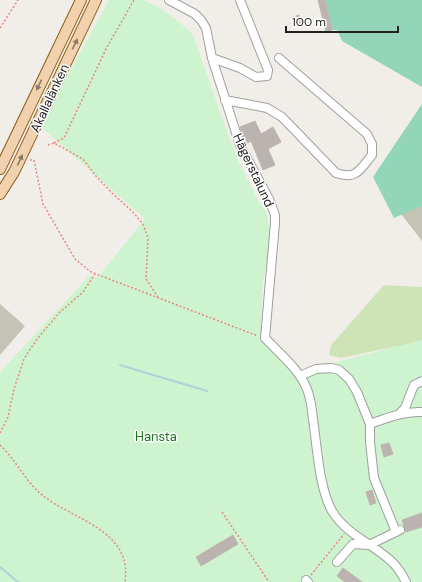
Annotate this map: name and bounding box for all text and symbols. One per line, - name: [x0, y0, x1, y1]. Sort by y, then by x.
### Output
- scale bar: [286, 8, 398, 34]
- text: 100 m: [292, 14, 326, 30]
- one-way arrow: [72, 38, 78, 49]
- street label: Akallalänken: [26, 61, 73, 135]
- one-way arrow: [36, 80, 42, 91]
- street label: Hägerstalund: [229, 131, 278, 210]
- one-way arrow: [17, 154, 23, 166]
- park label: Hansta: [135, 428, 177, 445]

